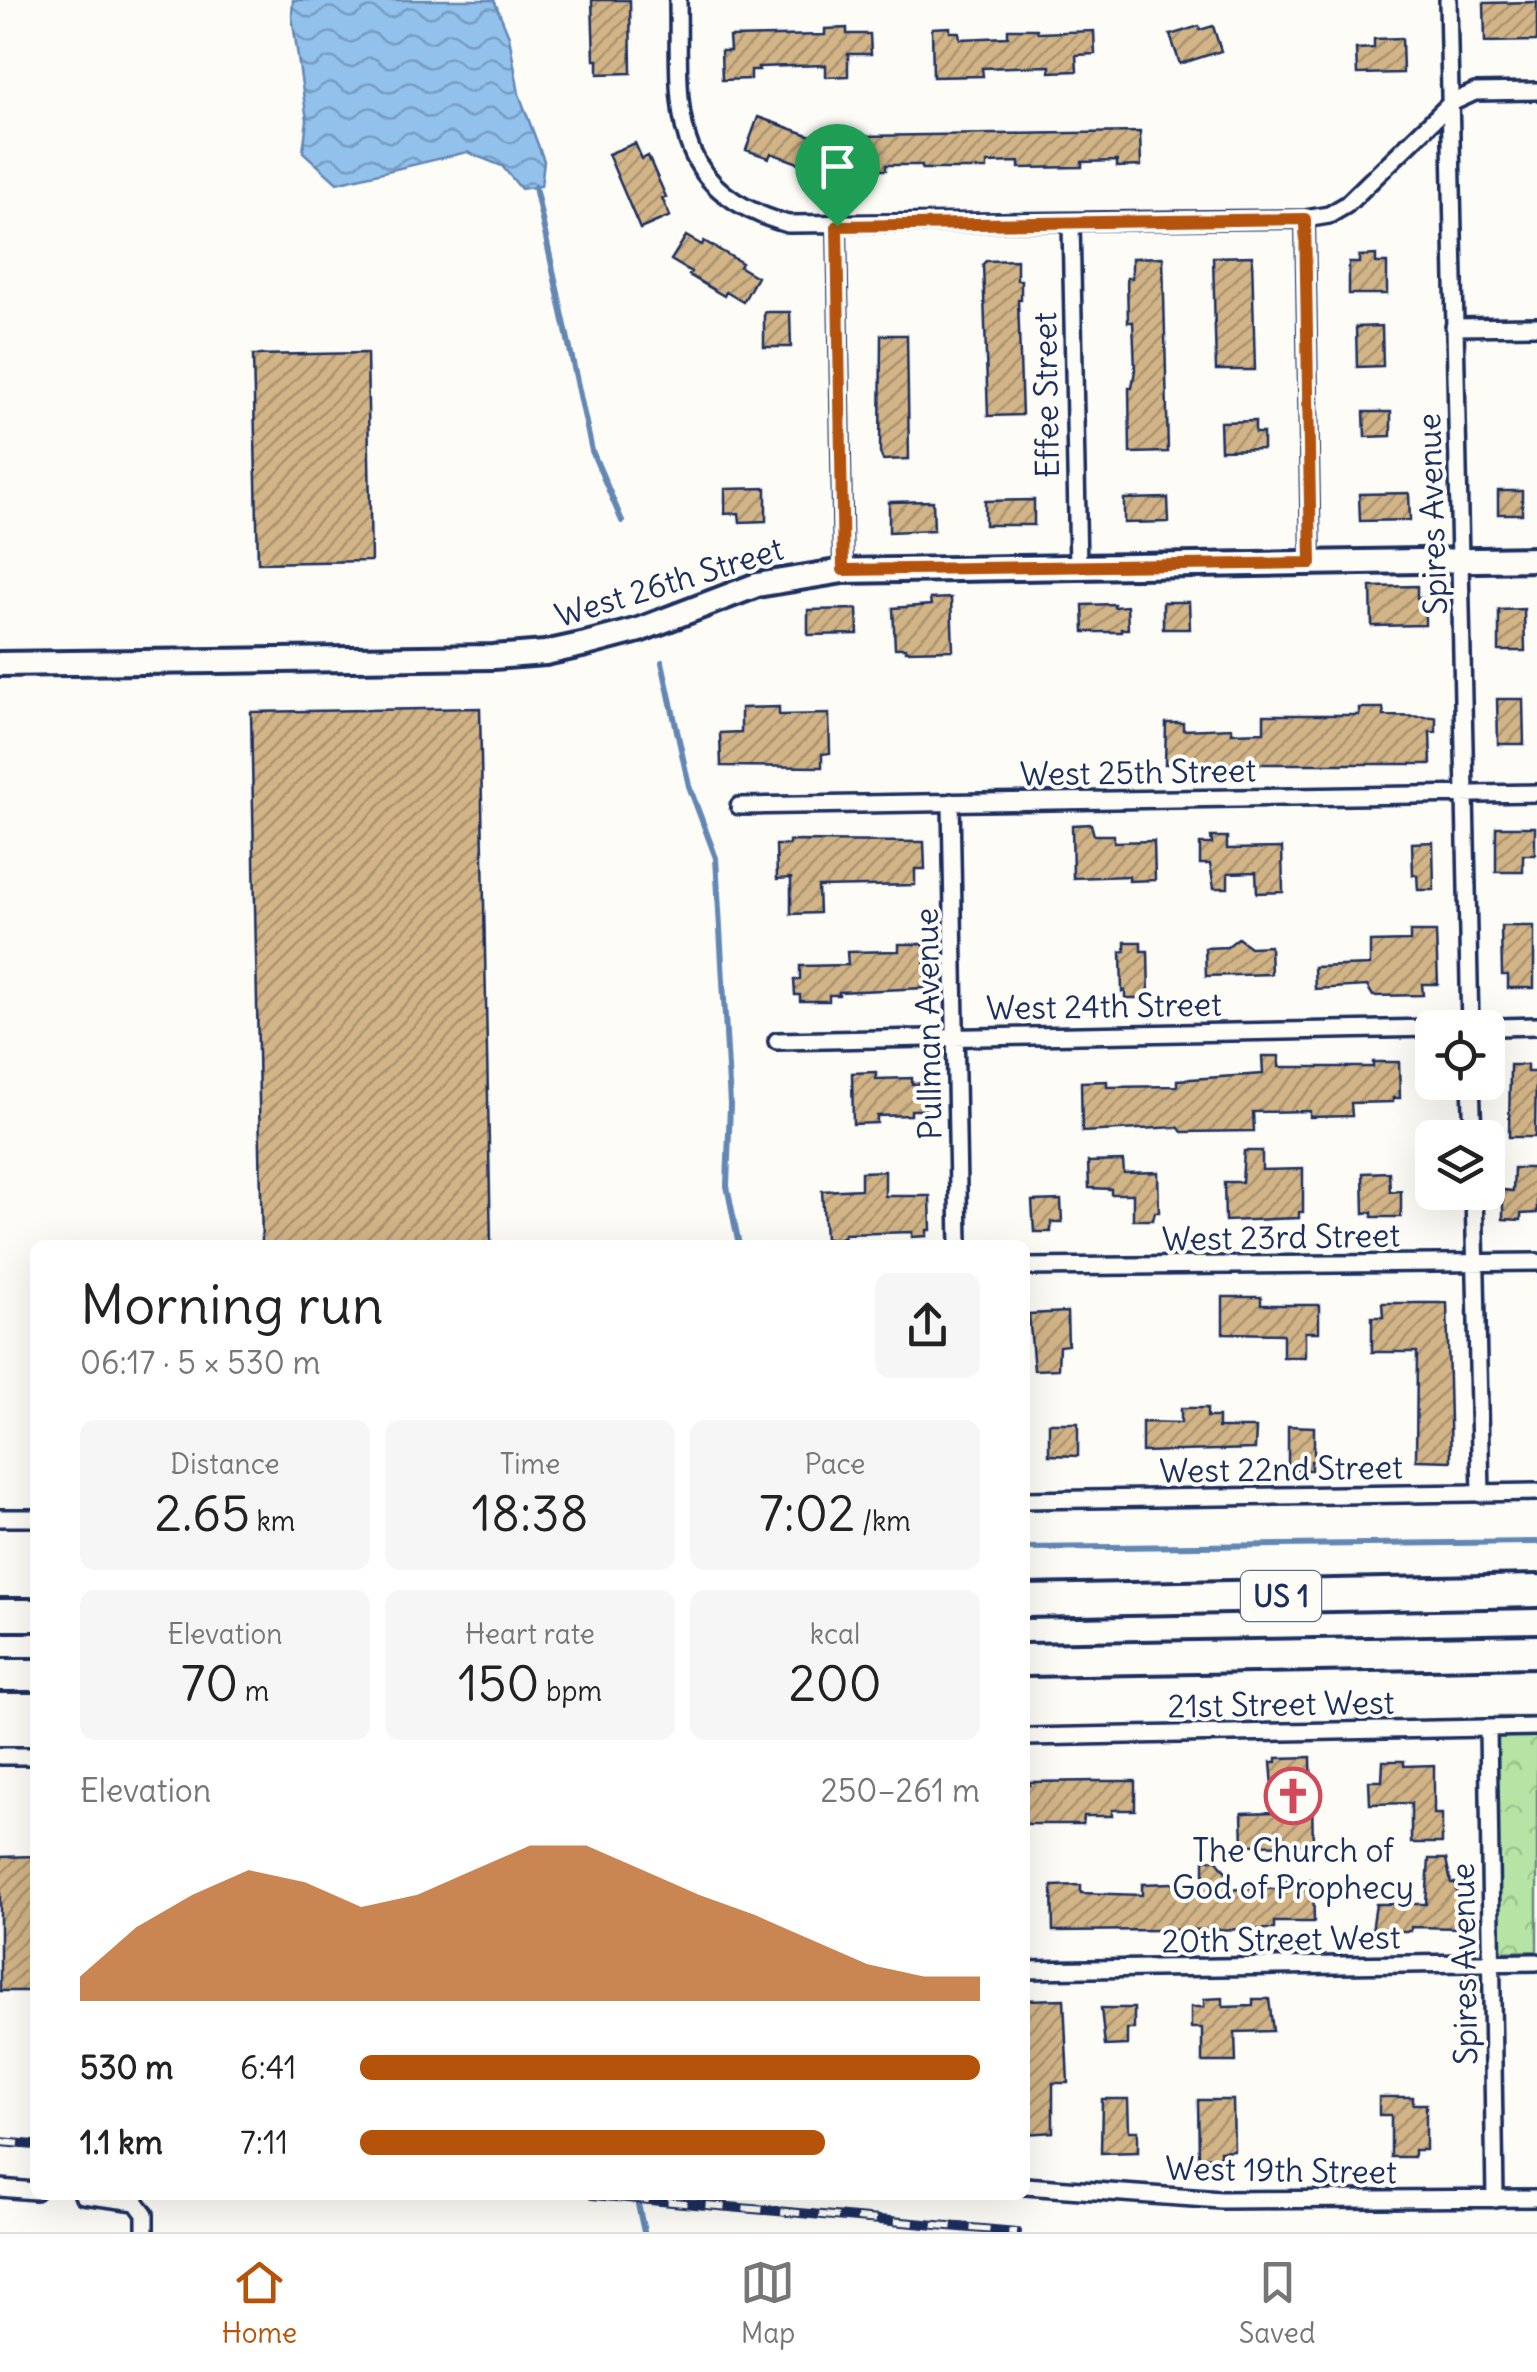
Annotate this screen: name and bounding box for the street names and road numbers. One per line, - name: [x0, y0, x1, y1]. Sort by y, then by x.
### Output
- street label: Effee Street: [1024, 311, 1068, 478]
- street label: Spires Avenue: [1408, 412, 1456, 616]
- street label: West 26th Street: [550, 528, 788, 636]
- street label: West 25th Street: [1019, 749, 1257, 795]
- street label: Pullman Avenue: [905, 908, 951, 1140]
- street label: West 24th Street: [986, 983, 1223, 1029]
- street label: West 23rd Street: [1161, 1214, 1401, 1260]
- street label: West 22nd Street: [1159, 1446, 1403, 1492]
- road number: US 1: [1241, 1571, 1321, 1621]
- street label: 21st Street West: [1167, 1682, 1395, 1726]
- street label: Spires Avenue: [1442, 1863, 1486, 2065]
- street label: 20th Street West: [1161, 1916, 1401, 1962]
- street label: West 19th Street: [1165, 2147, 1397, 2193]

